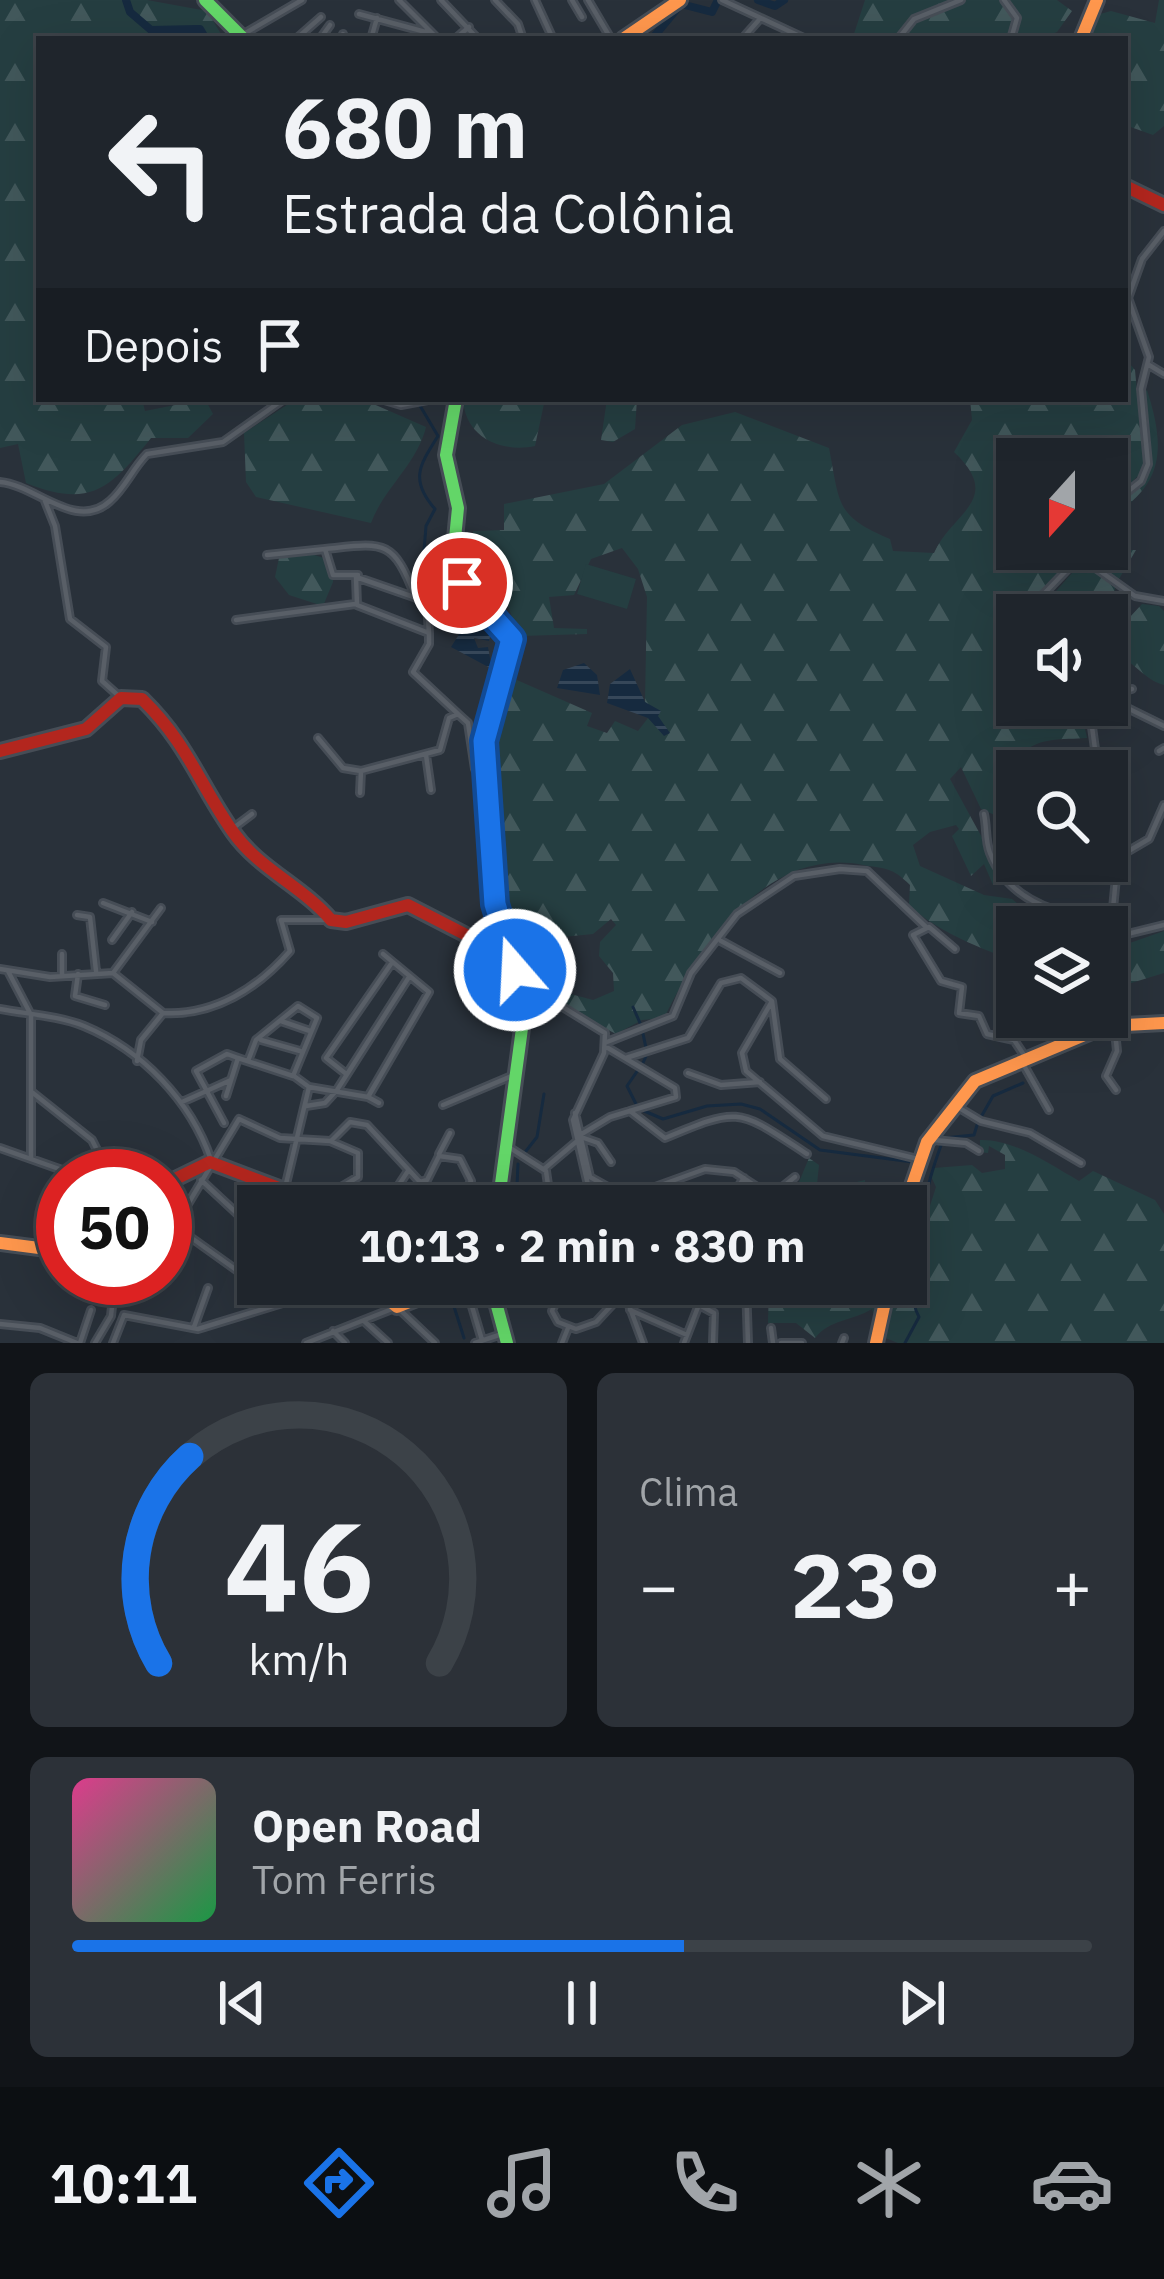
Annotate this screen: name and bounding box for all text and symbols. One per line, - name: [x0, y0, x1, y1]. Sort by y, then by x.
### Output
- text: 680 m: [282, 72, 528, 181]
- icon: left: [84, 84, 240, 240]
- text: Estrada da Colônia: [282, 178, 734, 248]
- icon: arrive: [247, 312, 313, 378]
- text: Depois: [84, 316, 223, 374]
- north arrow: [996, 438, 1128, 570]
- map controls: [996, 438, 1128, 1038]
- pin: [411, 532, 513, 634]
- icon: arrive: [429, 550, 495, 616]
- button: sound: [996, 594, 1128, 726]
- button: search: [996, 750, 1128, 882]
- button: layers: [996, 906, 1128, 1038]
- position arrow: [452, 907, 578, 1033]
- speed limit sign: 50: [36, 1149, 192, 1305]
- text: 10:13 · 2 min · 830 m: [359, 1216, 805, 1274]
- text: Clima: [639, 1466, 738, 1517]
- text: 46: [224, 1484, 373, 1646]
- text: 23°: [790, 1526, 941, 1643]
- text: −: [639, 1542, 679, 1628]
- text: +: [1052, 1542, 1092, 1628]
- text: km/h: [248, 1631, 349, 1687]
- text: Open Road: [252, 1796, 482, 1854]
- text: Tom Ferris: [252, 1854, 436, 1905]
- icon: previous: [209, 1970, 275, 2036]
- icon: pause: [549, 1970, 615, 2036]
- icon: next: [889, 1970, 955, 2036]
- icon: directions: [297, 2141, 381, 2225]
- icon: music: [480, 2141, 564, 2225]
- icon: phone: [663, 2141, 747, 2225]
- icon: climate: [847, 2141, 931, 2225]
- icon: car: [1030, 2141, 1114, 2225]
- text: 10:11: [50, 2148, 197, 2218]

